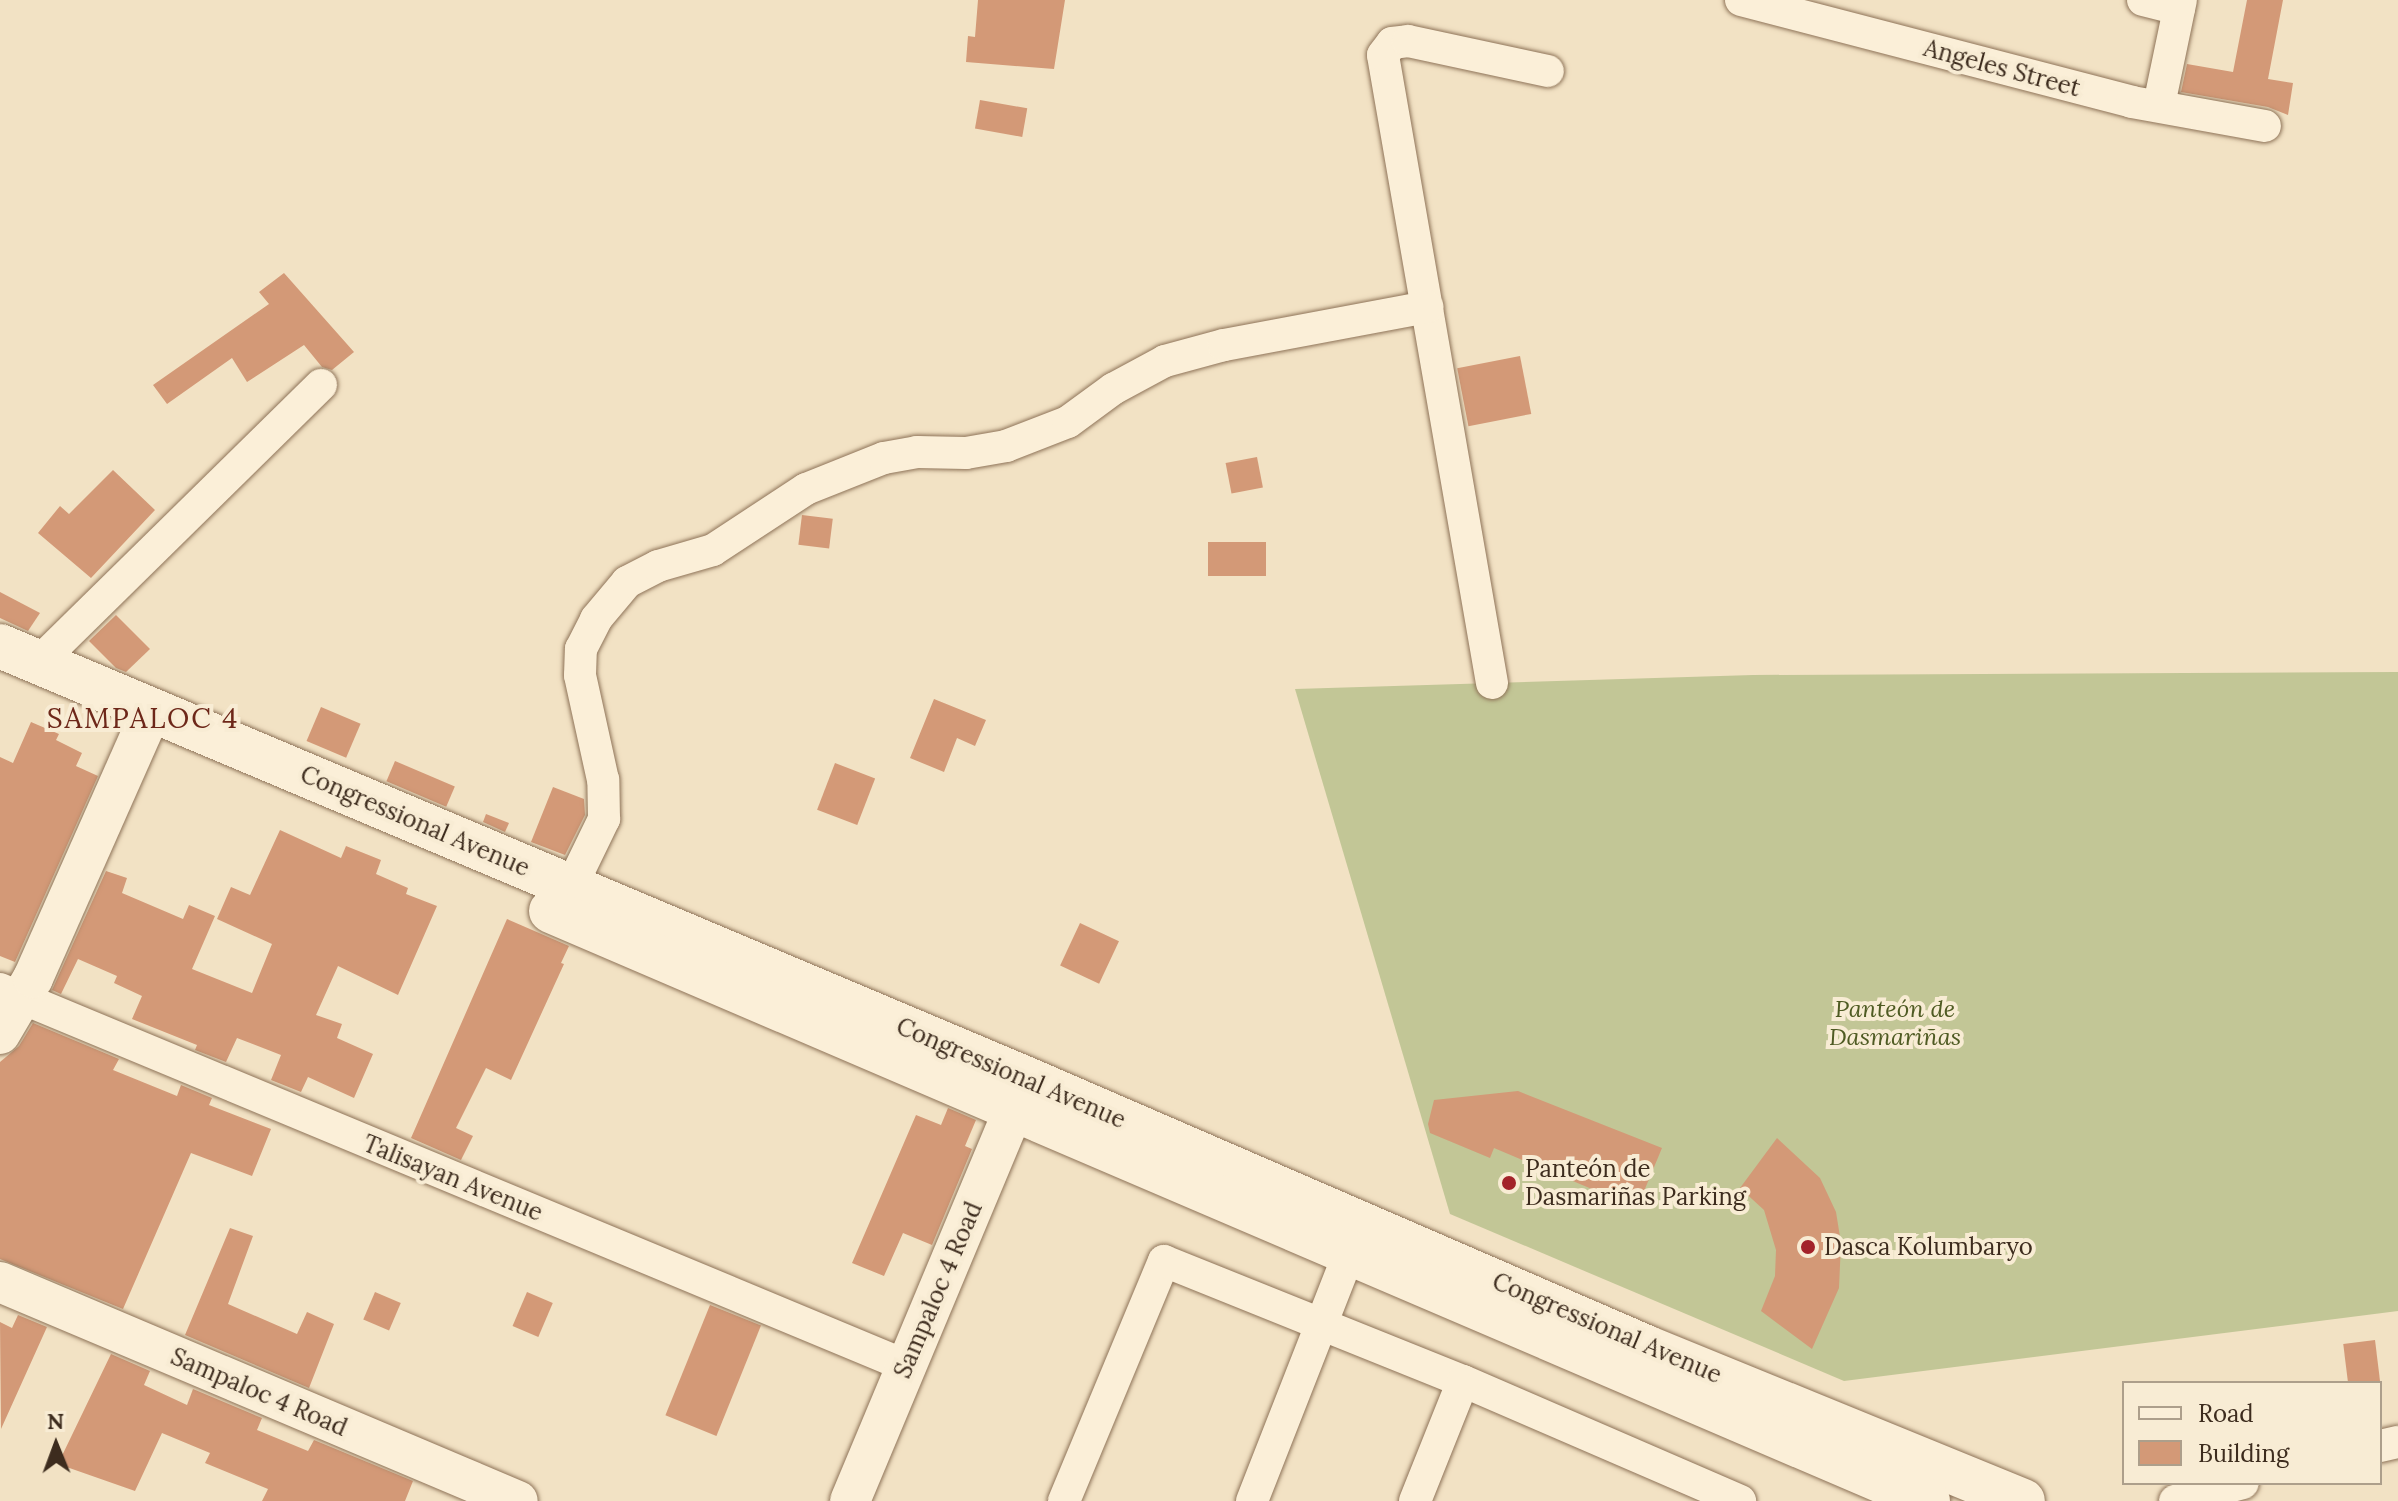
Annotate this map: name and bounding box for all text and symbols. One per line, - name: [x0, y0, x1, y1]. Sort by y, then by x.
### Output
- street label: Angeles Street: [1921, 33, 2083, 103]
- district label: SAMPALOC 4: [47, 701, 239, 735]
- street label: Congressional Avenue: [296, 760, 534, 882]
- park label: Panteón de Dasmariñas: [1829, 995, 1961, 1051]
- street label: Congressional Avenue: [892, 1012, 1130, 1134]
- street label: Talisayan Avenue: [359, 1129, 547, 1227]
- place label: Panteón de Dasmariñas Parking: [1525, 1155, 1746, 1211]
- marker: Panteón de Dasmariñas Parking: [1500, 1174, 1518, 1192]
- street label: Sampaloc 4 Road: [888, 1197, 988, 1383]
- place label: Dasca Kolumbaryo: [1824, 1233, 2033, 1261]
- marker: Dasca Kolumbaryo: [1799, 1238, 1817, 1256]
- street label: Congressional Avenue: [1488, 1267, 1726, 1389]
- street label: Sampaloc 4 Road: [166, 1342, 352, 1442]
- legend: [2122, 1381, 2382, 1485]
- text: Road: [2198, 1398, 2254, 1429]
- north arrow: [16, 1405, 96, 1485]
- text: N: [47, 1407, 64, 1435]
- text: Building: [2198, 1438, 2289, 1469]

